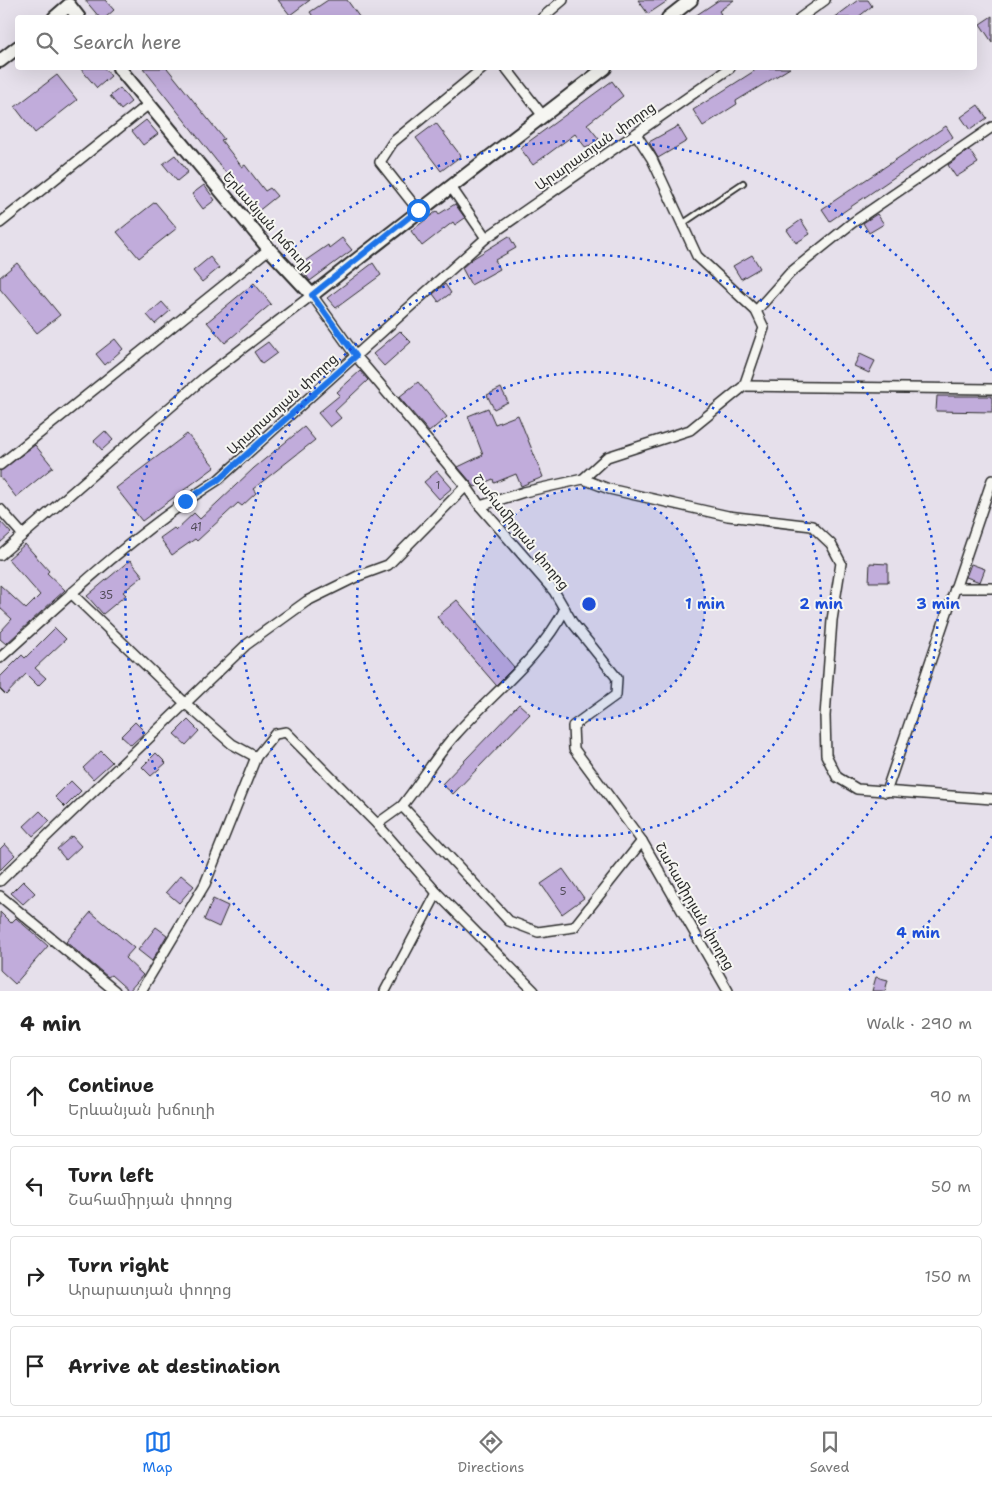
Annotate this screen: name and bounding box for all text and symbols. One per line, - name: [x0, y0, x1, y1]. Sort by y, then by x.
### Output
- search box: [15, 15, 977, 70]
- icon: search: [33, 29, 61, 57]
- text: Search here: [73, 30, 182, 55]
- street label: Արարատյան փողոց: [531, 98, 659, 194]
- street label: Երևանյան խճուղի: [219, 168, 317, 276]
- route start: [407, 199, 430, 222]
- street label: Արարատյան փողոց: [223, 349, 341, 459]
- street label: Շահամիրյան փողոց: [469, 470, 573, 594]
- house number: 1: [436, 478, 440, 493]
- route end: [174, 490, 197, 513]
- house number: 41: [190, 520, 202, 535]
- house number: 35: [99, 588, 113, 603]
- text: 1 min: [685, 594, 725, 614]
- text: 2 min: [799, 594, 843, 614]
- text: 3 min: [916, 594, 960, 614]
- centre of rings: [580, 595, 598, 613]
- street label: Շահամիրյան փողոց: [651, 839, 739, 973]
- house number: 5: [560, 884, 567, 899]
- text: 4 min: [896, 923, 940, 943]
- text: 4 min: [20, 1010, 81, 1038]
- text: Walk · 290 m: [866, 1013, 972, 1034]
- text: Continue: [68, 1073, 154, 1098]
- icon: ahead: [21, 1082, 49, 1110]
- text: 90 m: [930, 1086, 971, 1107]
- text: Երևանյան խճուղի: [68, 1099, 215, 1120]
- text: Turn left: [68, 1163, 154, 1188]
- icon: left: [21, 1172, 49, 1200]
- text: 50 m: [931, 1176, 971, 1197]
- text: Շահամիրյան փողոց: [68, 1189, 233, 1210]
- text: Turn right: [68, 1253, 169, 1278]
- icon: right: [21, 1262, 49, 1290]
- text: 150 m: [924, 1266, 971, 1287]
- text: Արարատյան փողոց: [68, 1279, 232, 1300]
- icon: arrive: [21, 1352, 49, 1380]
- text: Arrive at destination: [68, 1354, 280, 1379]
- tab: Map: [143, 1428, 173, 1476]
- tab: Directions: [458, 1428, 524, 1476]
- tab: Saved: [810, 1428, 849, 1476]

